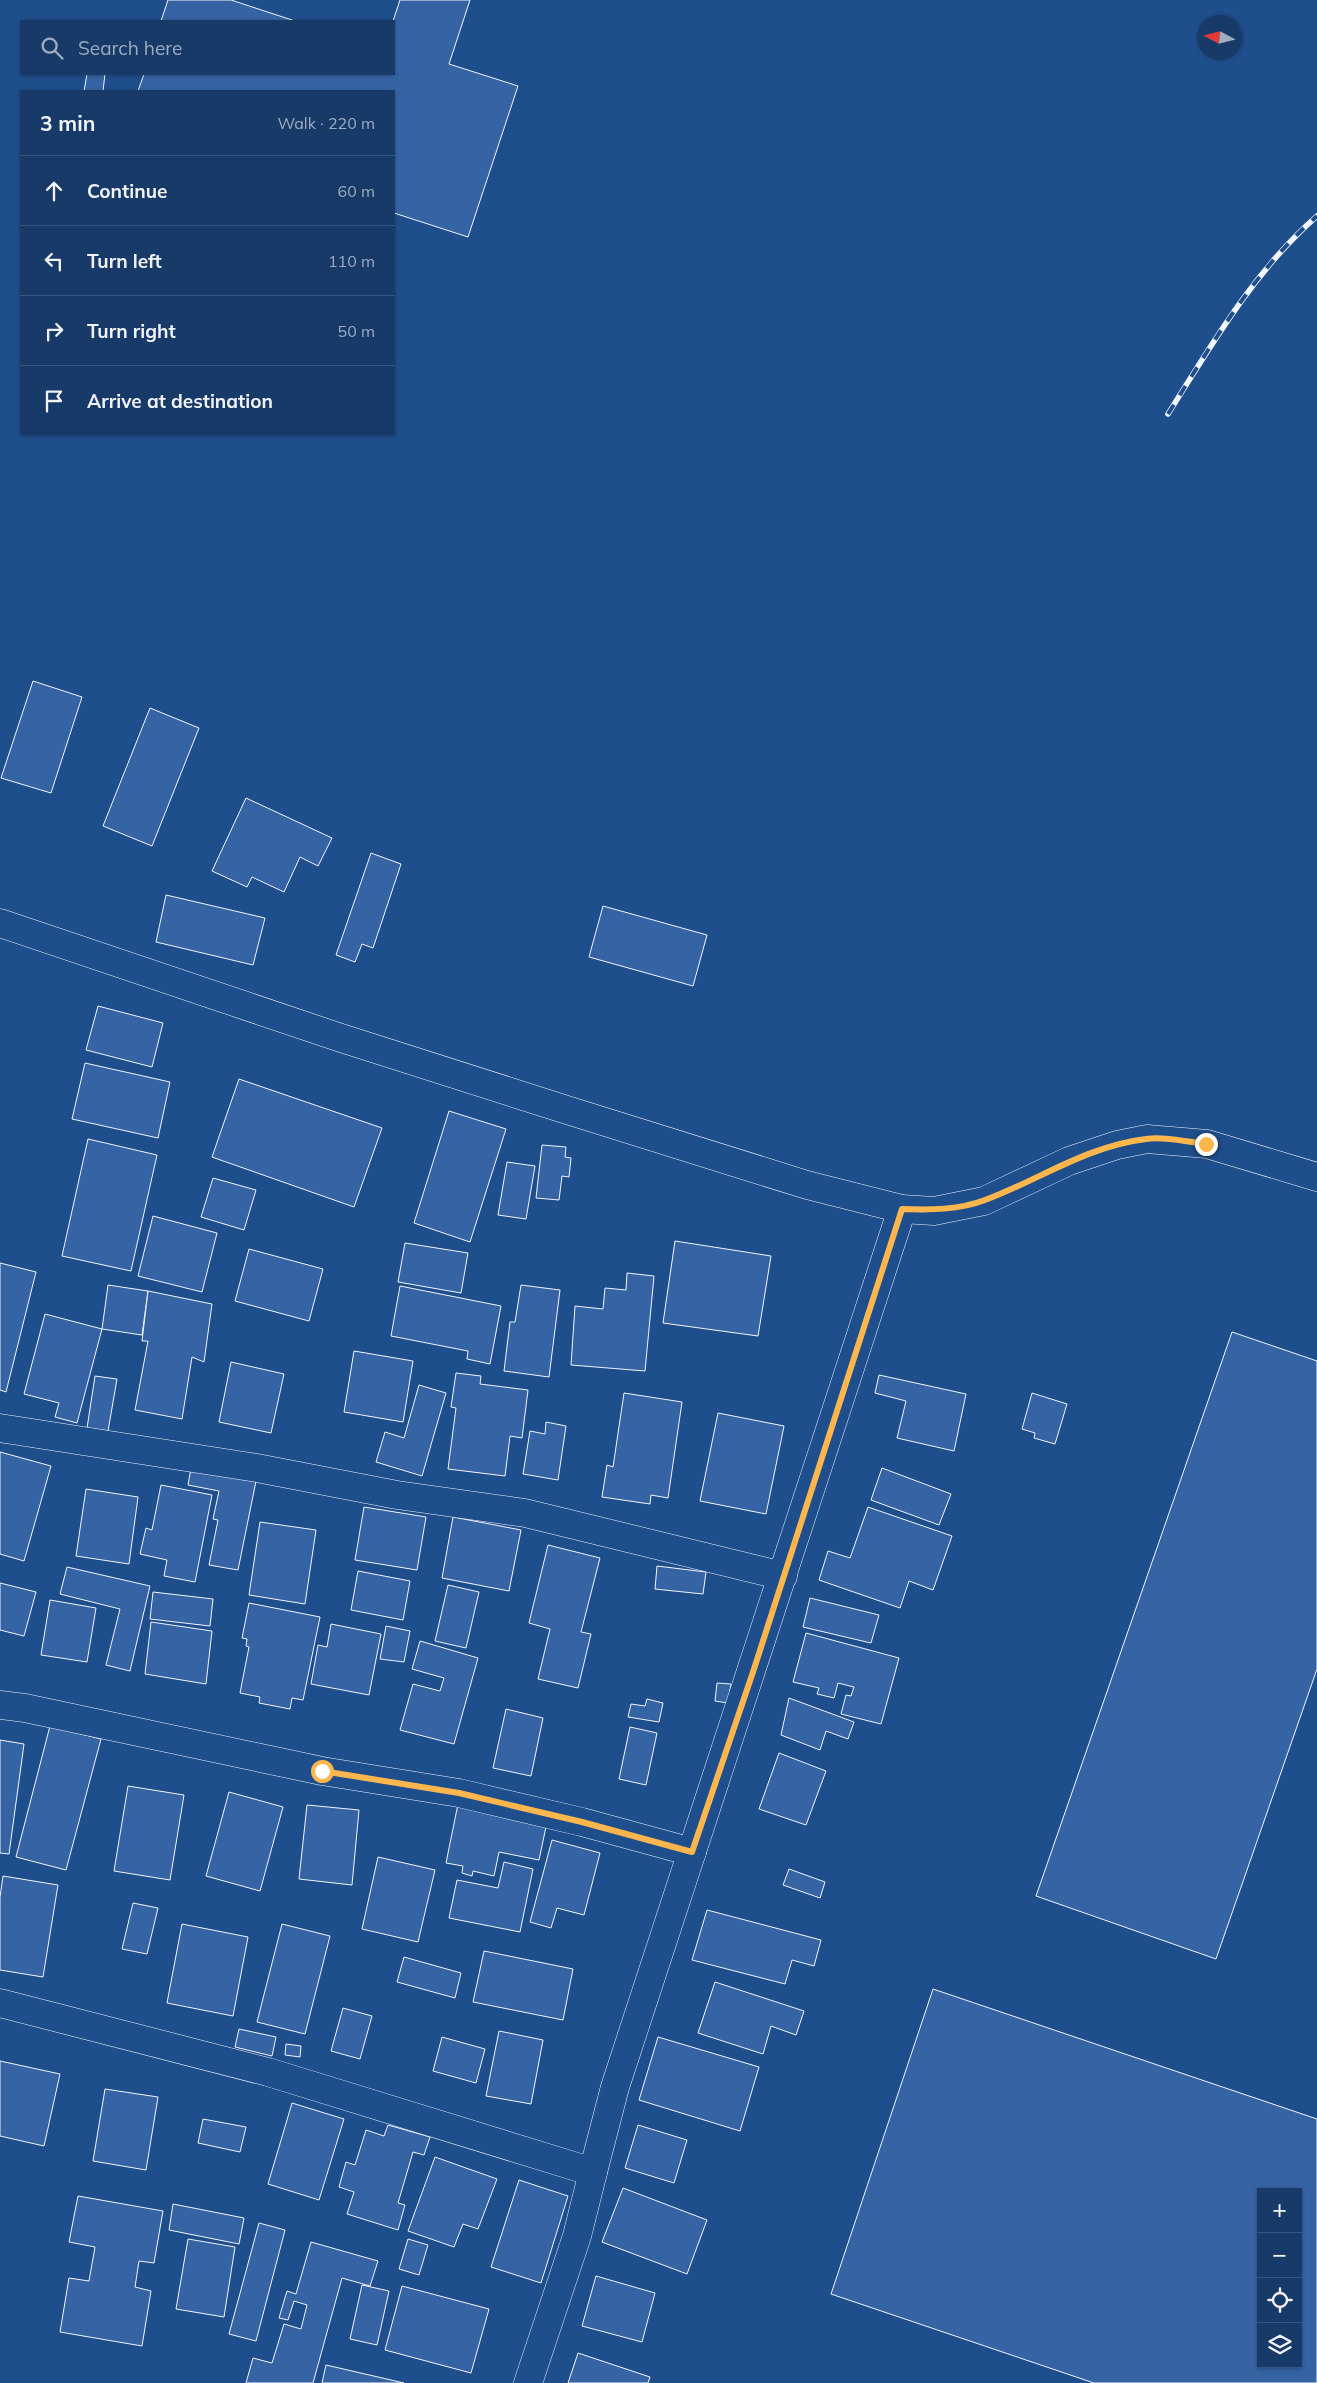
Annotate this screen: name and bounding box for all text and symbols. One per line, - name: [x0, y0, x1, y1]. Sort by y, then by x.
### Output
- north arrow: [1197, 15, 1242, 60]
- search box: [20, 20, 395, 75]
- icon: search: [38, 34, 66, 62]
- text: Search here: [78, 36, 182, 60]
- text: 3 min: [40, 110, 95, 136]
- text: Walk · 220 m: [277, 113, 375, 133]
- icon: ahead: [40, 177, 68, 205]
- text: Continue: [87, 179, 167, 203]
- text: 60 m: [338, 181, 375, 201]
- icon: left: [40, 247, 68, 275]
- text: Turn left: [87, 249, 162, 273]
- text: 110 m: [328, 251, 375, 271]
- icon: right: [40, 317, 68, 345]
- text: Turn right: [87, 319, 176, 343]
- text: 50 m: [338, 321, 375, 341]
- icon: arrive: [40, 387, 68, 415]
- text: Arrive at destination: [87, 389, 273, 413]
- route end: [1195, 1133, 1218, 1156]
- route start: [311, 1760, 334, 1783]
- map controls: [1257, 2188, 1302, 2368]
- button: +: [1257, 2188, 1302, 2233]
- button: −: [1257, 2233, 1302, 2278]
- button: locate: [1257, 2278, 1302, 2323]
- button: layers: [1257, 2323, 1302, 2368]

